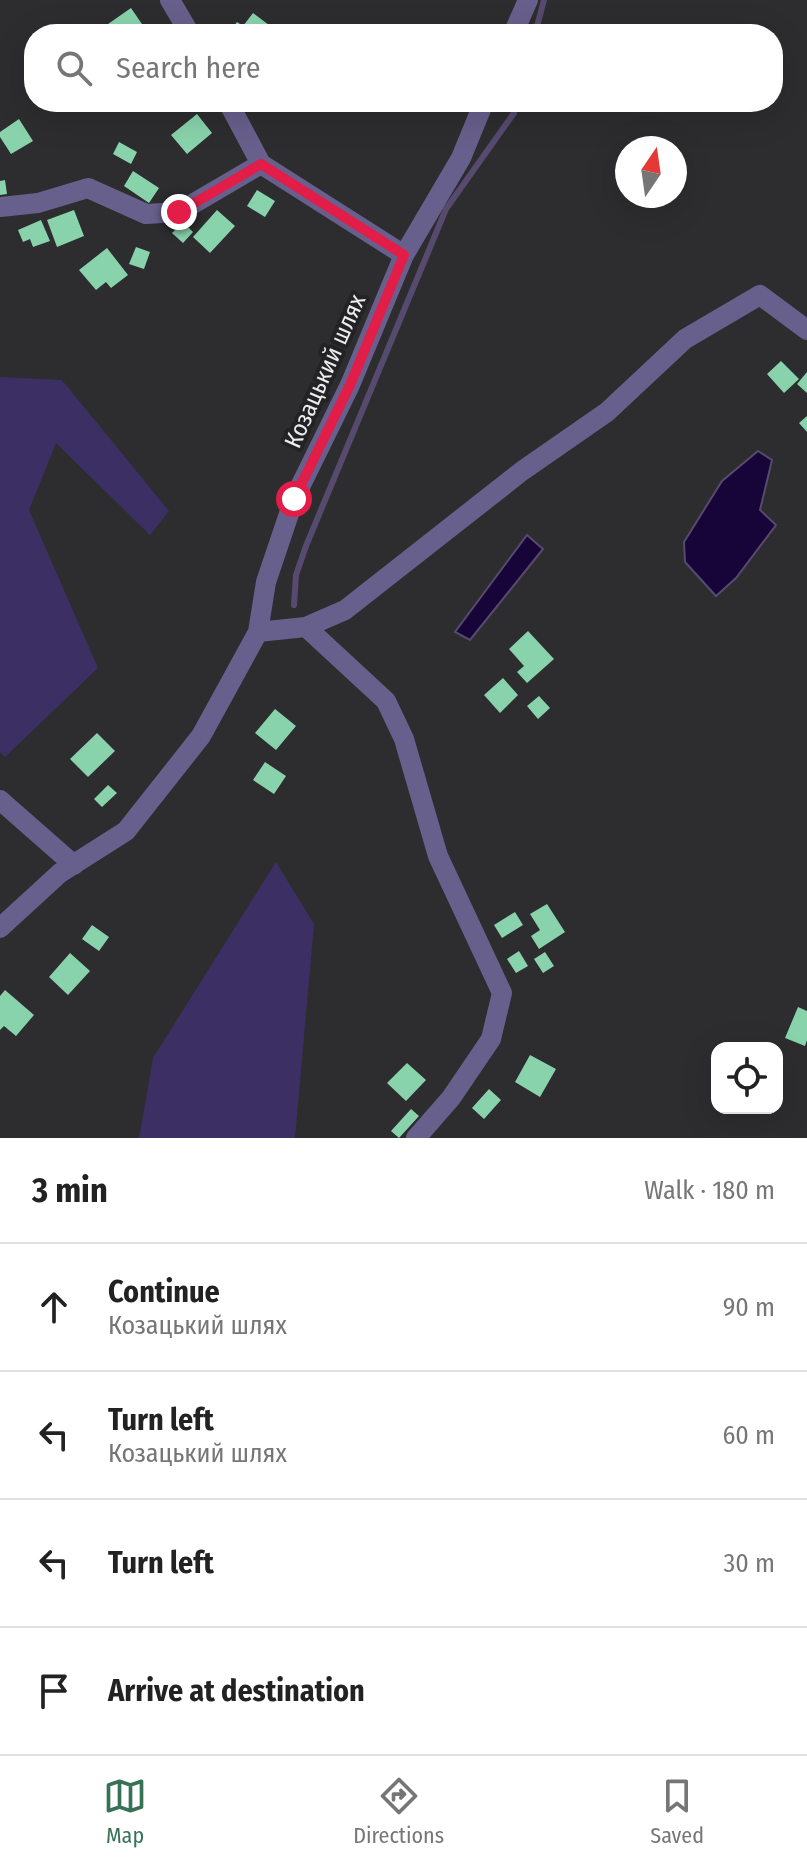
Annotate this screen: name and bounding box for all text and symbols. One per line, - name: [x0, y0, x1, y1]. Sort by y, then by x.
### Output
- search box: [24, 24, 783, 112]
- icon: search: [52, 46, 96, 90]
- text: Search here: [116, 50, 261, 86]
- north arrow: [615, 136, 687, 208]
- route end: [161, 194, 197, 230]
- street label: Козацький шлях: [279, 289, 372, 452]
- route start: [276, 481, 312, 517]
- map controls: [711, 1042, 783, 1114]
- button: locate: [711, 1042, 783, 1114]
- text: 3 min: [32, 1170, 108, 1211]
- text: Walk · 180 m: [644, 1175, 775, 1206]
- text: Continue: [108, 1274, 220, 1310]
- icon: ahead: [32, 1285, 76, 1329]
- text: 90 m: [723, 1292, 775, 1323]
- text: Козацький шлях: [108, 1310, 287, 1341]
- text: Turn left: [108, 1402, 214, 1438]
- icon: left: [32, 1413, 76, 1457]
- text: 60 m: [722, 1420, 775, 1451]
- text: Козацький шлях: [108, 1438, 287, 1469]
- icon: left: [32, 1541, 76, 1585]
- text: Turn left: [108, 1545, 214, 1581]
- text: 30 m: [724, 1548, 775, 1579]
- icon: arrive: [32, 1669, 76, 1713]
- text: Arrive at destination: [108, 1673, 365, 1709]
- tab: Map: [103, 1774, 147, 1849]
- tab: Directions: [353, 1774, 444, 1849]
- tab: Saved: [650, 1774, 704, 1849]

